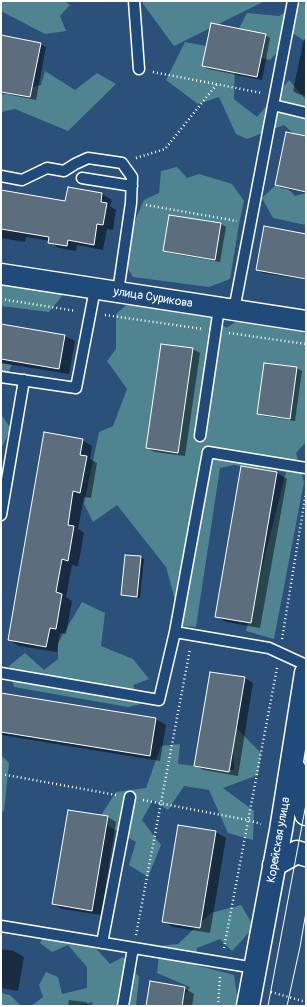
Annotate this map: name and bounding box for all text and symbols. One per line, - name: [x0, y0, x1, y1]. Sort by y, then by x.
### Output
- street label: улица Сурикова: [112, 285, 194, 311]
- street label: Корейская улица: [264, 796, 294, 884]

